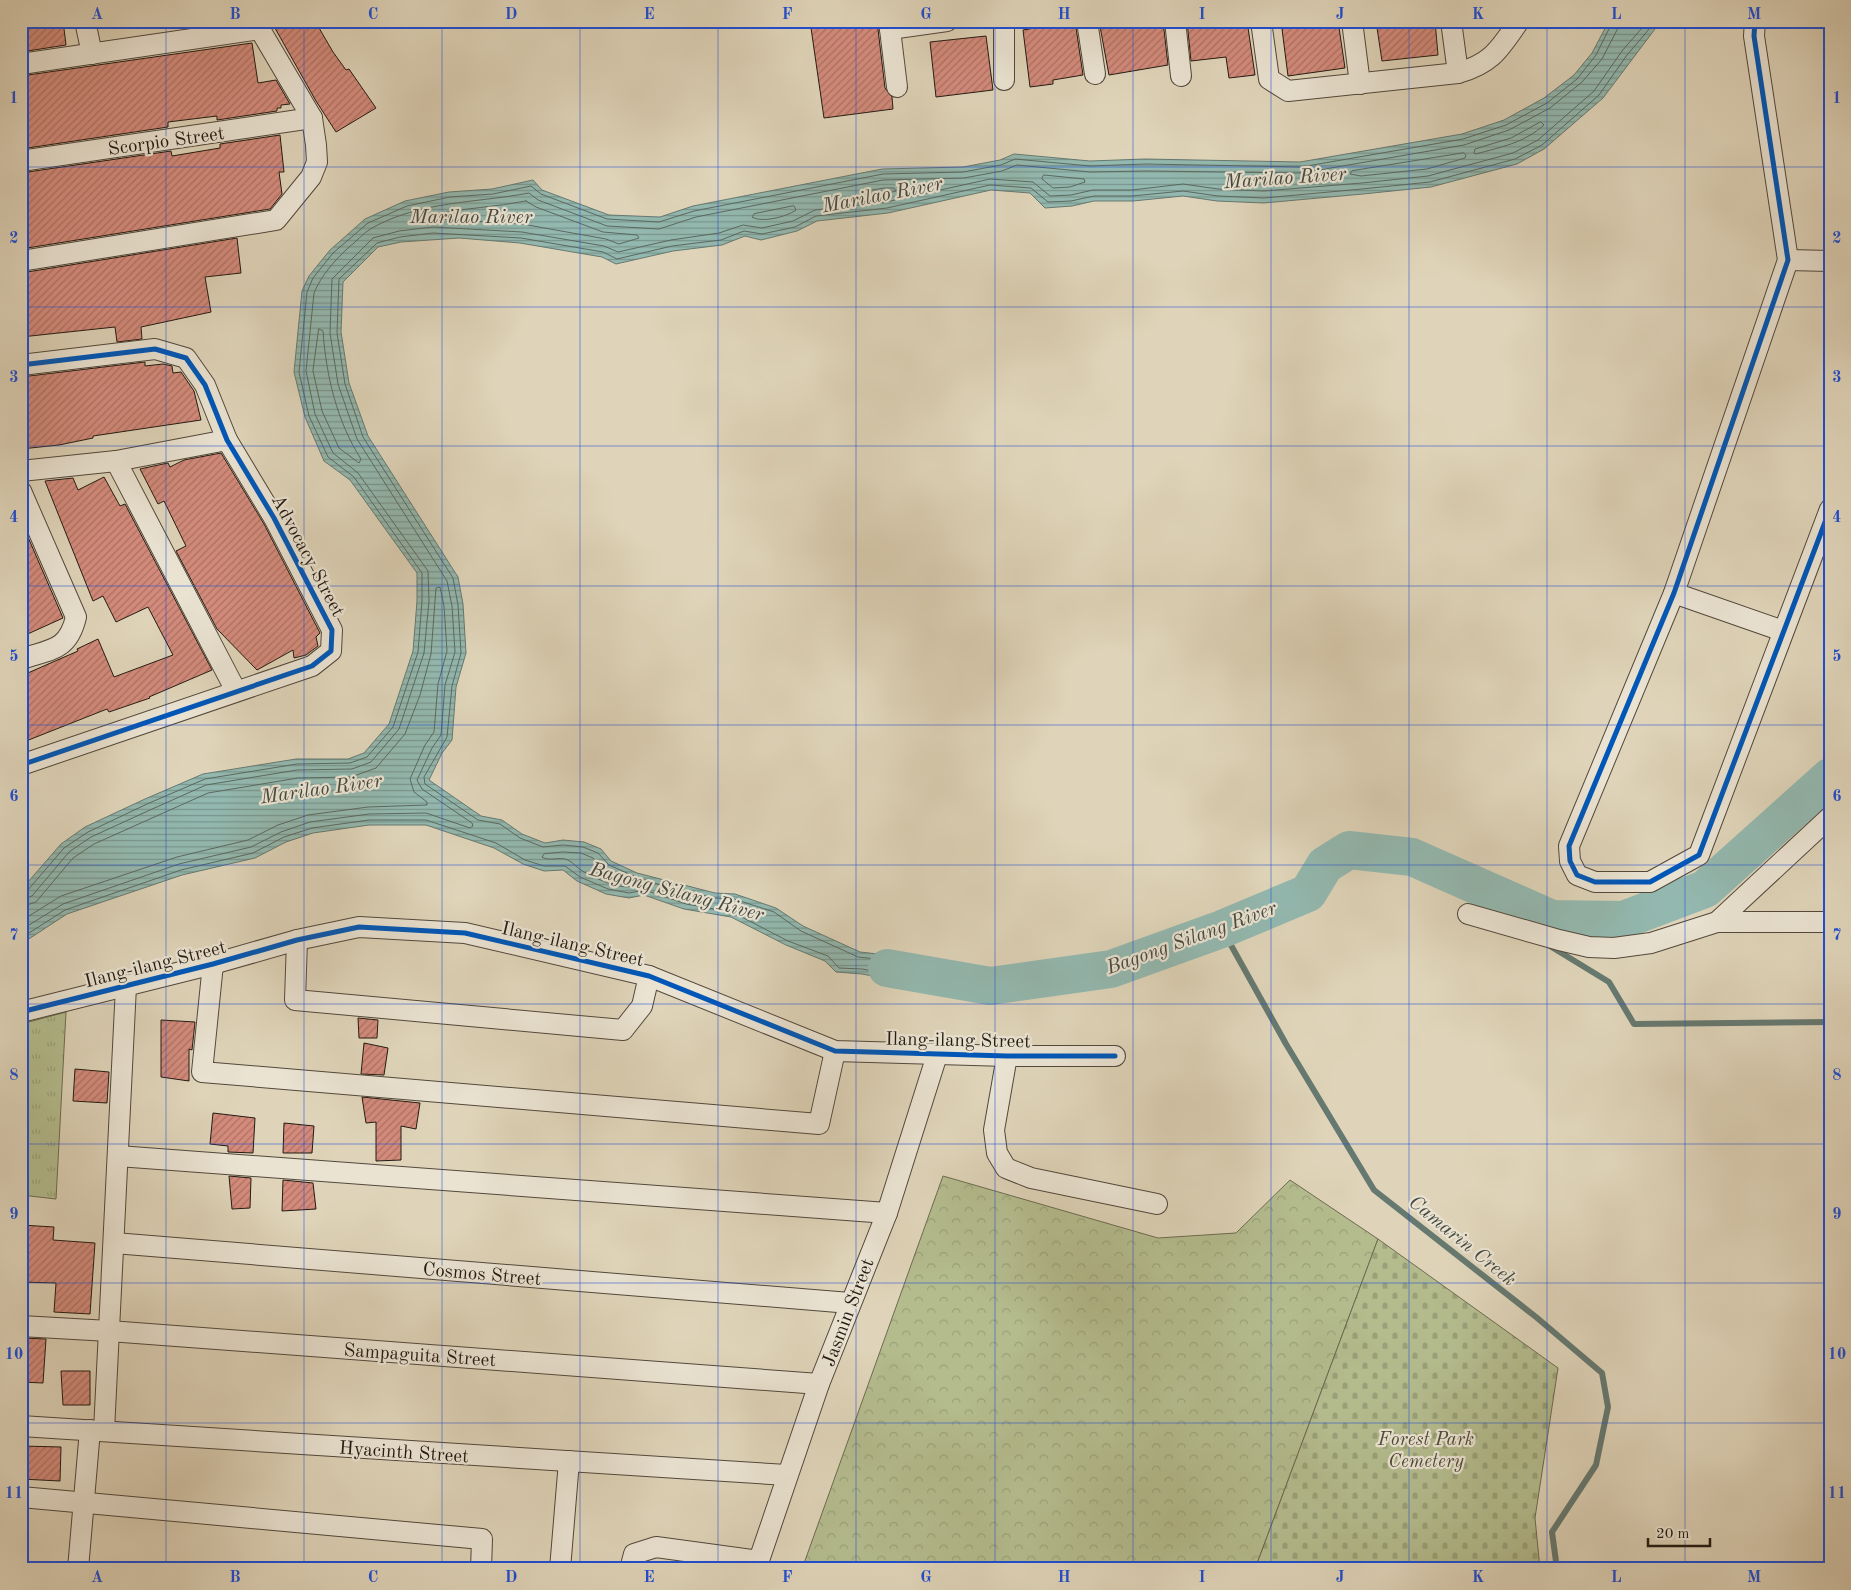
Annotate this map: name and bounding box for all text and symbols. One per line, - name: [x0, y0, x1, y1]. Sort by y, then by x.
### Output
- text: A: [91, 7, 103, 23]
- text: B: [229, 7, 241, 23]
- text: C: [368, 7, 378, 23]
- text: D: [505, 7, 517, 23]
- text: E: [643, 7, 655, 23]
- text: F: [782, 7, 793, 23]
- text: G: [920, 7, 932, 23]
- text: H: [1057, 7, 1071, 23]
- text: I: [1198, 7, 1206, 23]
- text: J: [1336, 7, 1345, 23]
- text: K: [1472, 7, 1484, 23]
- text: L: [1611, 7, 1622, 23]
- text: M: [1747, 7, 1761, 23]
- text: 1: [9, 91, 19, 107]
- text: 1: [1832, 91, 1842, 107]
- street label: Scorpio Street: [107, 125, 226, 160]
- water label: Marilao River: [1222, 165, 1347, 193]
- water label: Marilao River: [819, 174, 945, 218]
- water label: Marilao River: [409, 208, 533, 228]
- text: 2: [9, 231, 19, 247]
- text: 2: [1832, 231, 1842, 247]
- text: 3: [9, 370, 19, 386]
- text: 3: [1832, 370, 1842, 386]
- street label: Advocacy Street: [267, 492, 347, 620]
- text: 4: [9, 510, 19, 526]
- text: 4: [1832, 510, 1842, 526]
- text: 5: [9, 649, 19, 665]
- text: 5: [1832, 649, 1842, 665]
- water label: Marilao River: [258, 771, 384, 809]
- text: 6: [9, 789, 19, 805]
- text: 6: [1832, 789, 1842, 805]
- water label: Bagong Silang River: [586, 860, 766, 926]
- water label: Bagong Silang River: [1103, 899, 1280, 979]
- street label: Ilang-ilang Street: [499, 920, 645, 971]
- text: 7: [9, 928, 19, 944]
- text: 7: [1832, 928, 1842, 944]
- street label: Ilang-ilang Street: [83, 939, 228, 992]
- street label: Ilang-ilang Street: [885, 1031, 1031, 1052]
- text: 8: [9, 1068, 19, 1084]
- text: 8: [1832, 1068, 1842, 1084]
- water label: Camarin Creek: [1404, 1192, 1519, 1291]
- text: 9: [9, 1207, 19, 1223]
- text: 9: [1832, 1207, 1842, 1223]
- street label: Jasmin Street: [820, 1256, 879, 1370]
- street label: Cosmos Street: [422, 1261, 542, 1290]
- street label: Sampaguita Street: [343, 1342, 497, 1371]
- text: 10: [5, 1347, 23, 1363]
- text: 10: [1828, 1347, 1846, 1363]
- park label: Forest Park Cemetery: [1377, 1431, 1474, 1472]
- street label: Hyacinth Street: [338, 1439, 469, 1468]
- text: 11: [5, 1486, 23, 1502]
- text: 11: [1828, 1486, 1846, 1502]
- scale bar: [1648, 1515, 1711, 1547]
- text: 20 m: [1656, 1527, 1690, 1542]
- text: A: [91, 1570, 103, 1586]
- text: B: [229, 1570, 241, 1586]
- text: C: [368, 1570, 378, 1586]
- text: D: [505, 1570, 517, 1586]
- text: E: [643, 1570, 655, 1586]
- text: F: [782, 1570, 793, 1586]
- text: G: [920, 1570, 932, 1586]
- text: H: [1057, 1570, 1071, 1586]
- text: I: [1198, 1570, 1206, 1586]
- text: J: [1336, 1570, 1345, 1586]
- text: K: [1472, 1570, 1484, 1586]
- text: L: [1611, 1570, 1622, 1586]
- text: M: [1747, 1570, 1761, 1586]

